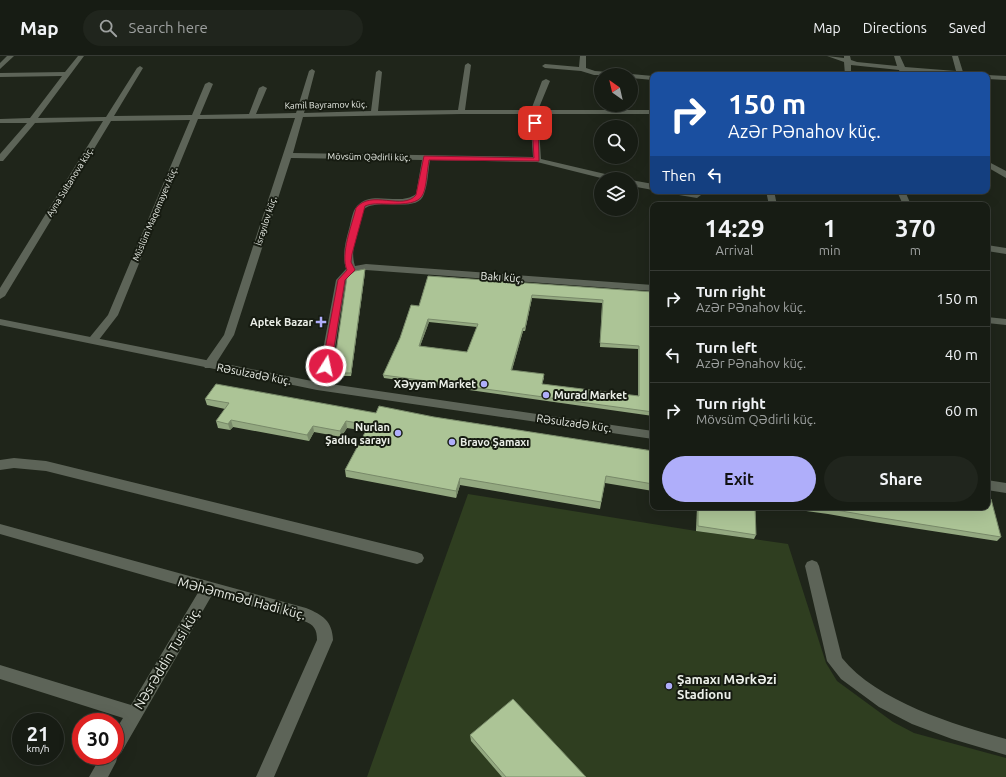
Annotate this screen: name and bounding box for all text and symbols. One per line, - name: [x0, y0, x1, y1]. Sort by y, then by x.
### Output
- search box: [83, 10, 363, 46]
- text: Map: [20, 17, 59, 39]
- icon: search: [97, 17, 119, 39]
- text: Search here: [129, 19, 208, 36]
- text: Map: [813, 20, 841, 36]
- text: Directions: [863, 20, 927, 36]
- text: Saved: [949, 20, 986, 36]
- north arrow: [594, 68, 638, 112]
- map controls: [594, 68, 638, 216]
- icon: right: [662, 88, 714, 140]
- text: 150 m: [728, 88, 806, 119]
- street label: Kamil Bayramov küç.: [285, 99, 367, 111]
- pin: [518, 106, 552, 140]
- icon: arrive: [524, 112, 546, 134]
- button: search: [594, 120, 638, 164]
- text: Azər Pənahov küç.: [728, 121, 881, 141]
- street label: Ayna Sultanova küç.: [45, 145, 95, 219]
- street label: Mövsüm Qədirli küç.: [327, 151, 411, 163]
- icon: left: [704, 164, 726, 186]
- street label: Müslüm Maqomayev küç.: [131, 165, 179, 263]
- text: Then: [662, 167, 696, 184]
- button: layers: [594, 172, 638, 216]
- street label: İsrayılov küç.: [253, 195, 279, 247]
- text: 14:29: [704, 215, 764, 242]
- text: 1: [823, 215, 836, 242]
- text: 370: [895, 215, 936, 242]
- text: Arrival: [715, 243, 753, 257]
- text: min: [819, 243, 841, 257]
- text: m: [910, 243, 921, 257]
- street label: Bakı küç.: [480, 270, 524, 284]
- text: Turn right: [696, 283, 766, 300]
- icon: right: [662, 288, 684, 310]
- text: 150 m: [936, 290, 978, 307]
- text: Azər Pənahov küç.: [696, 300, 806, 314]
- place label: Aptek Bazar: [250, 316, 313, 328]
- marker: Aptek Bazar: [316, 317, 326, 327]
- text: Turn left: [696, 339, 757, 356]
- icon: left: [662, 344, 684, 366]
- position arrow: [305, 345, 347, 387]
- text: 40 m: [945, 346, 978, 363]
- text: Azər Pənahov küç.: [696, 356, 806, 370]
- street label: Rəsulzadə küç.: [216, 361, 292, 387]
- place label: Xəyyam Market: [394, 378, 476, 390]
- marker: Xəyyam Market: [479, 379, 489, 389]
- place label: Murad Market: [554, 389, 627, 401]
- marker: Murad Market: [541, 390, 551, 400]
- text: Turn right: [696, 395, 766, 412]
- icon: right: [662, 400, 684, 422]
- text: 60 m: [945, 402, 978, 419]
- street label: Rəsulzadə küç.: [536, 412, 612, 434]
- text: Mövsüm Qədirli küç.: [696, 412, 816, 426]
- place label: Nurlan Şadlıq sarayı: [325, 421, 390, 446]
- marker: Nurlan Şadlıq sarayı: [393, 428, 403, 438]
- place label: Bravo Şamaxı: [460, 436, 529, 448]
- marker: Bravo Şamaxı: [447, 437, 457, 447]
- button: Exit: [662, 456, 816, 502]
- button: Share: [824, 456, 978, 502]
- street label: Məhəmməd Hadi küç.: [177, 574, 307, 622]
- street label: Nəsrəddin Tusi küç.: [131, 605, 203, 711]
- place label: Şamaxı Mərkəzi Stadionu: [677, 672, 777, 701]
- marker: Şamaxı Mərkəzi Stadionu: [664, 681, 674, 691]
- speed limit sign: 30: [72, 713, 124, 765]
- text: 21: [27, 722, 49, 745]
- text: km/h: [26, 743, 50, 754]

